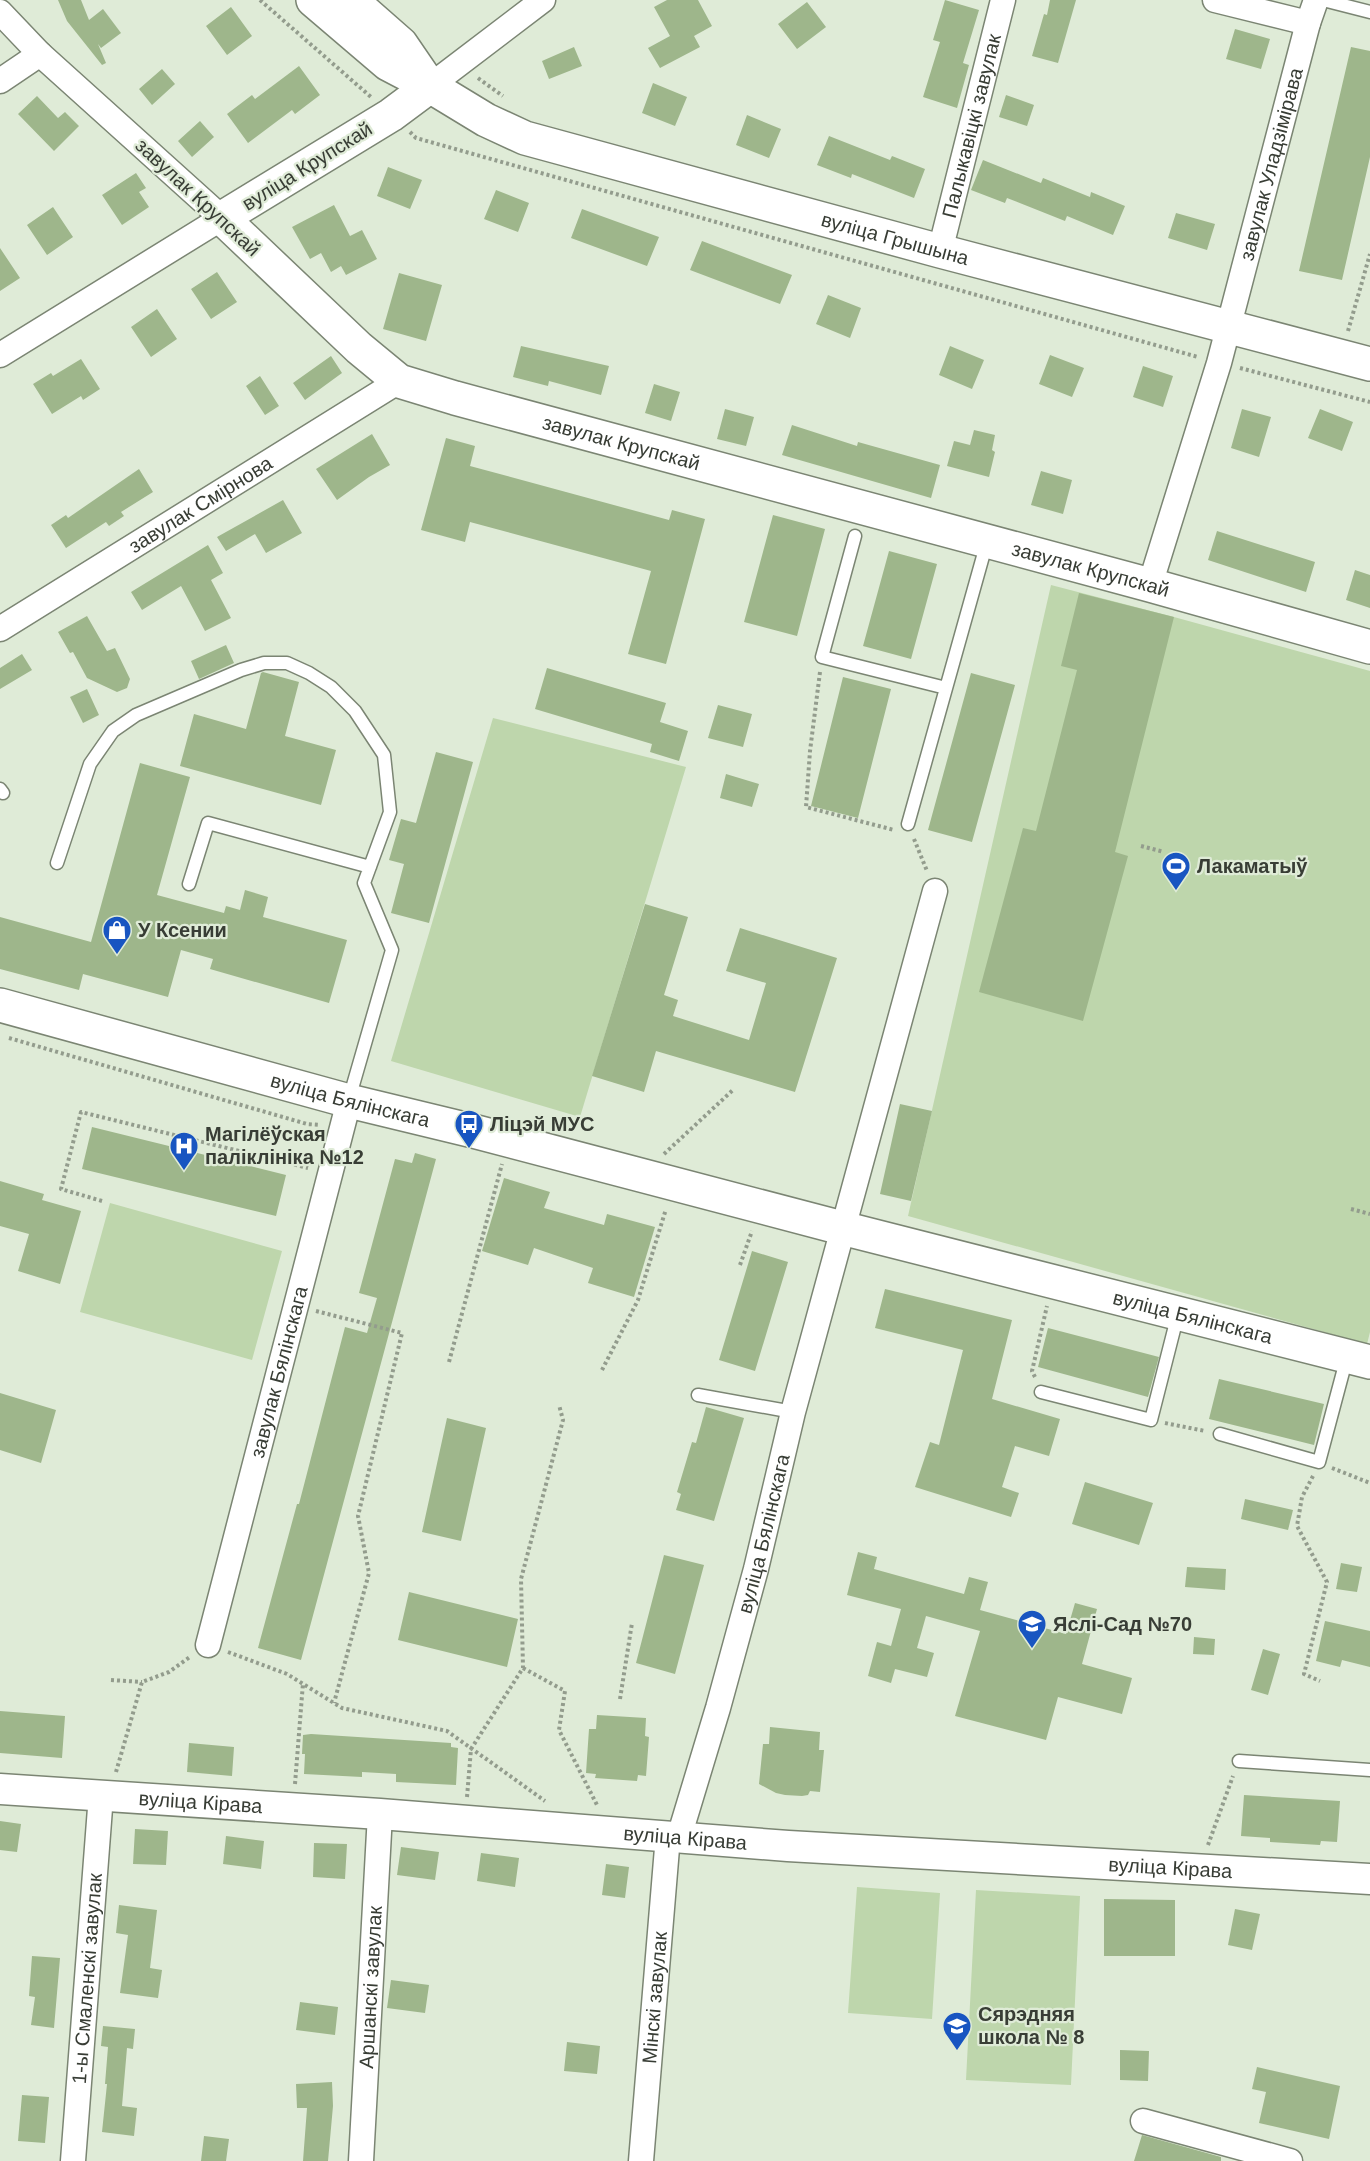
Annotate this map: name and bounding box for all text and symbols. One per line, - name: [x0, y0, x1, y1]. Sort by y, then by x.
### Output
- street label: Палыкавіцкі завулак: [938, 31, 1005, 220]
- street label: завулак Уладзімірава: [1235, 64, 1307, 263]
- street label: вуліца Крупскай: [238, 117, 376, 215]
- street label: завулак Крупскай: [131, 134, 265, 260]
- street label: вуліца Грышына: [819, 208, 972, 269]
- street label: завулак Крупскай: [540, 411, 702, 474]
- street label: завулак Смірнова: [125, 451, 277, 557]
- street label: завулак Крупскай: [1010, 537, 1172, 601]
- sports icon: Лакаматыў: [1160, 850, 1192, 892]
- place label: Лакаматыў: [1197, 855, 1308, 877]
- shop icon: У Ксении: [101, 914, 133, 956]
- place label: У Ксении: [138, 919, 227, 941]
- street label: вуліца Бялінскага: [268, 1069, 433, 1131]
- bus stop icon: Ліцэй МУС: [453, 1108, 485, 1150]
- place label: Ліцэй МУС: [490, 1113, 594, 1135]
- place label: Магілёўская паліклініка №12: [205, 1123, 364, 1168]
- hospital icon: Магілёўская паліклініка №12: [168, 1130, 200, 1172]
- street label: завулак Бялінскага: [246, 1283, 312, 1460]
- street label: вуліца Бялінскага: [1111, 1286, 1276, 1348]
- street label: вуліца Бялінскага: [733, 1451, 794, 1616]
- school or university icon: Яслі-Сад №70: [1016, 1608, 1048, 1650]
- place label: Яслі-Сад №70: [1053, 1613, 1192, 1635]
- street label: вуліца Кірава: [138, 1787, 264, 1817]
- street label: вуліца Кірава: [623, 1822, 749, 1854]
- street label: вуліца Кірава: [1108, 1853, 1234, 1882]
- street label: 1-ы Смаленскі завулак: [68, 1872, 106, 2085]
- street label: Аршанскі завулак: [355, 1905, 386, 2069]
- street label: Мінскі завулак: [638, 1930, 671, 2065]
- place label: Сярэдняя школа № 8: [978, 2003, 1085, 2048]
- school or university icon: Сярэдняя школа № 8: [941, 2010, 973, 2052]

